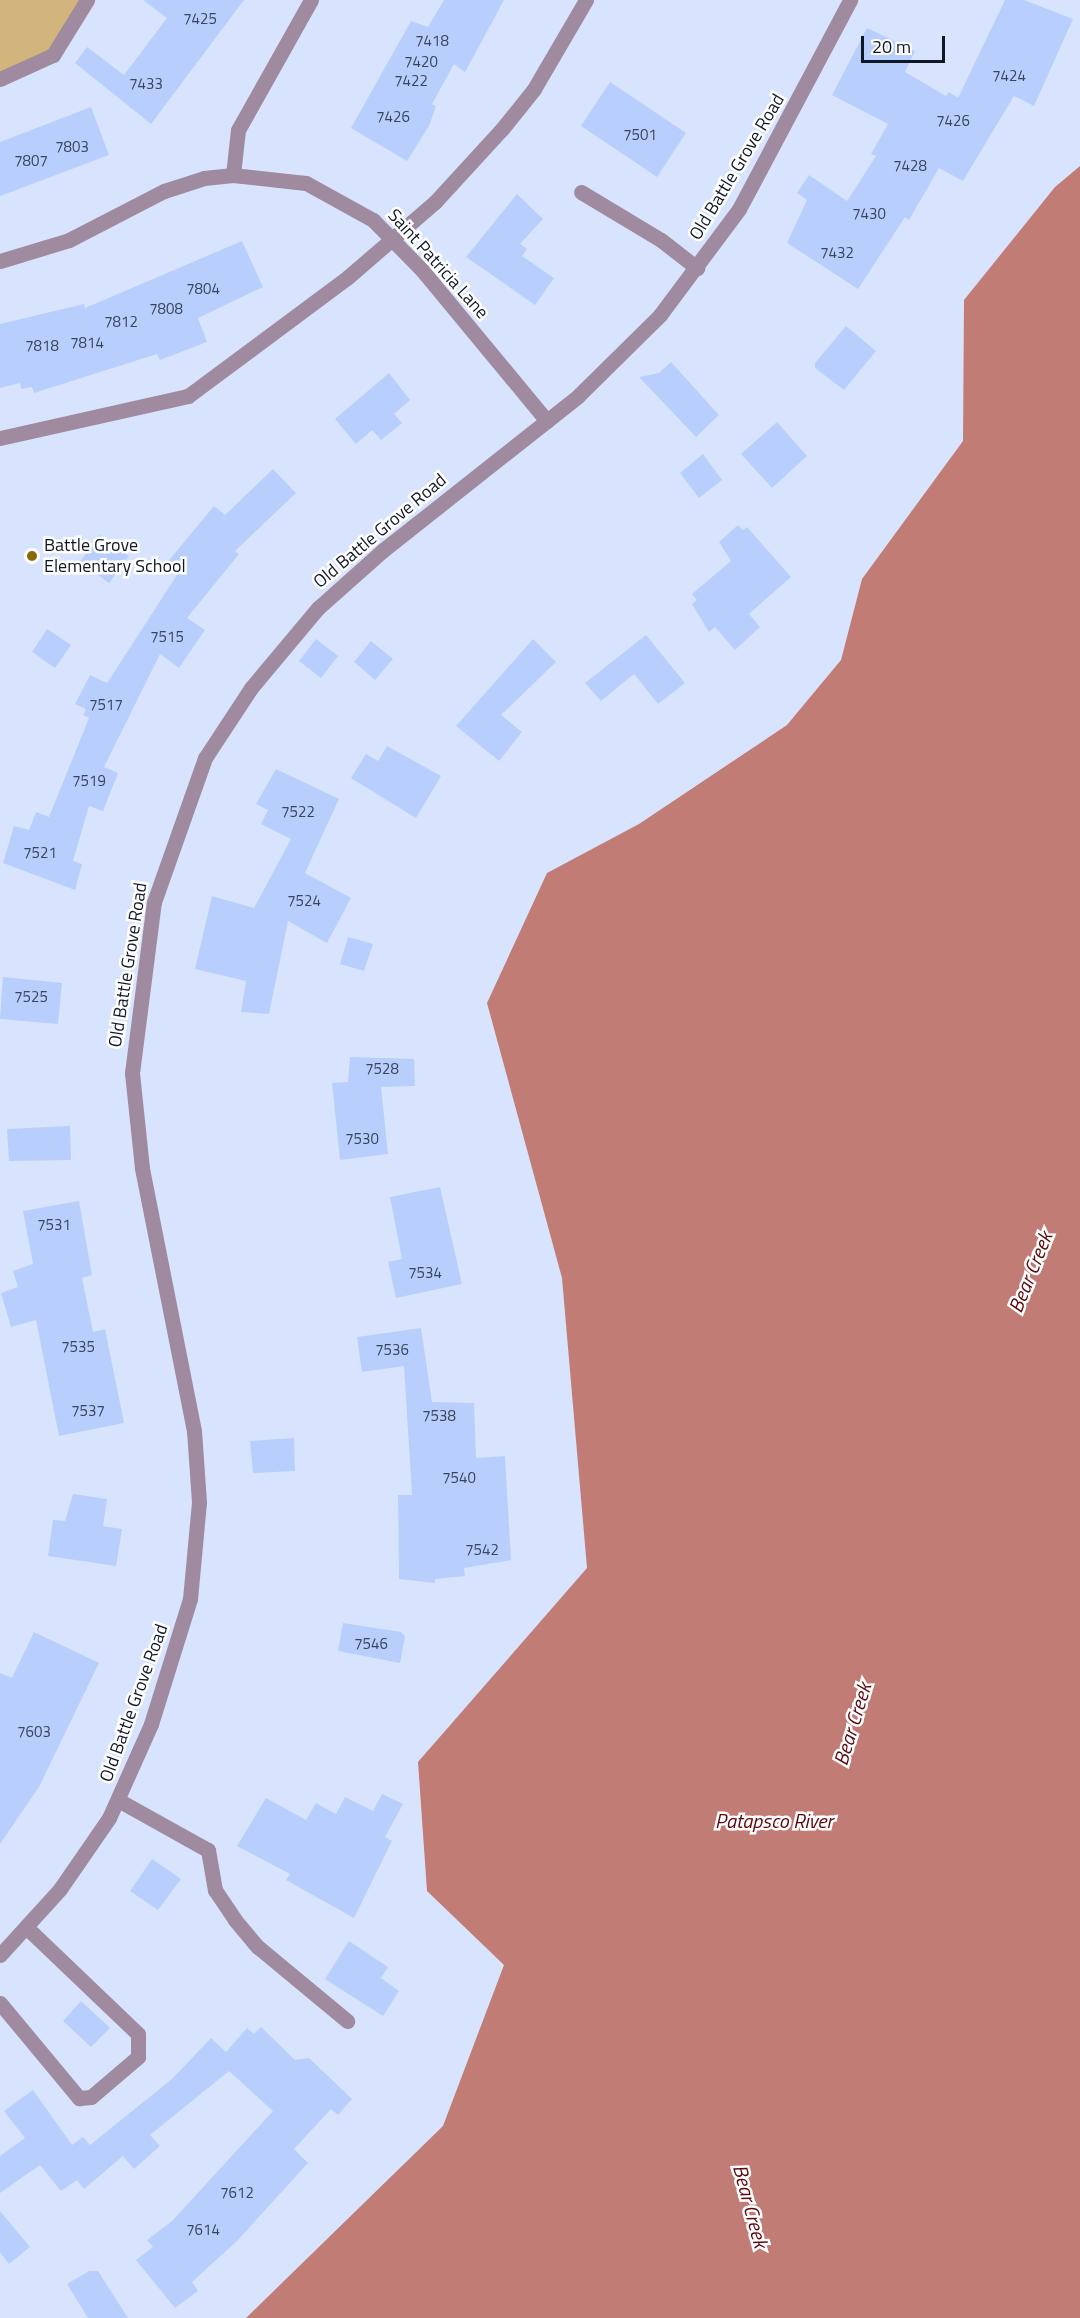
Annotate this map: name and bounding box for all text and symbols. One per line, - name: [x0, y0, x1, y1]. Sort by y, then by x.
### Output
- house number: 7425: [183, 10, 217, 28]
- scale bar: [864, 24, 948, 62]
- house number: 7418: [415, 32, 449, 50]
- text: 20 m: [872, 33, 911, 60]
- house number: 7420: [404, 53, 438, 71]
- house number: 7424: [992, 67, 1026, 85]
- house number: 7422: [394, 72, 428, 90]
- house number: 7433: [129, 75, 163, 93]
- street label: Old Battle Grove Road: [685, 90, 789, 244]
- house number: 7426: [376, 108, 410, 126]
- house number: 7426: [936, 112, 970, 130]
- house number: 7501: [623, 126, 657, 144]
- house number: 7803: [55, 138, 89, 156]
- house number: 7807: [14, 152, 48, 170]
- house number: 7428: [893, 157, 927, 175]
- street label: Saint Patricia Lane: [383, 205, 493, 323]
- house number: 7430: [852, 205, 886, 223]
- house number: 7432: [820, 244, 854, 262]
- house number: 7804: [186, 280, 220, 298]
- house number: 7808: [149, 300, 183, 318]
- house number: 7812: [104, 313, 138, 331]
- house number: 7814: [70, 334, 104, 352]
- house number: 7818: [25, 337, 59, 355]
- street label: Old Battle Grove Road: [309, 469, 451, 593]
- place label: Battle Grove Elementary School: [44, 535, 186, 578]
- marker: Battle Grove Elementary School: [25, 549, 39, 563]
- house number: 7515: [150, 628, 184, 646]
- house number: 7517: [89, 696, 123, 714]
- house number: 7519: [72, 772, 106, 790]
- house number: 7522: [281, 803, 315, 821]
- house number: 7521: [23, 844, 57, 862]
- street label: Old Battle Grove Road: [104, 881, 152, 1049]
- house number: 7524: [287, 892, 321, 910]
- house number: 7525: [14, 988, 48, 1006]
- house number: 7528: [365, 1060, 399, 1078]
- house number: 7530: [345, 1130, 379, 1148]
- house number: 7531: [37, 1216, 71, 1234]
- water label: Bear Creek: [1003, 1228, 1057, 1316]
- house number: 7534: [408, 1264, 442, 1282]
- house number: 7535: [61, 1338, 95, 1356]
- house number: 7536: [375, 1341, 409, 1359]
- house number: 7537: [71, 1402, 105, 1420]
- house number: 7538: [422, 1407, 456, 1425]
- house number: 7540: [442, 1469, 476, 1487]
- house number: 7542: [465, 1541, 499, 1559]
- street label: Old Battle Grove Road: [95, 1621, 173, 1785]
- house number: 7546: [354, 1635, 388, 1653]
- water label: Bear Creek: [828, 1680, 876, 1768]
- house number: 7603: [17, 1723, 51, 1741]
- water label: Patapsco River: [715, 1808, 833, 1832]
- water label: Bear Creek: [728, 2162, 774, 2250]
- house number: 7612: [220, 2184, 254, 2202]
- house number: 7614: [186, 2221, 220, 2239]

